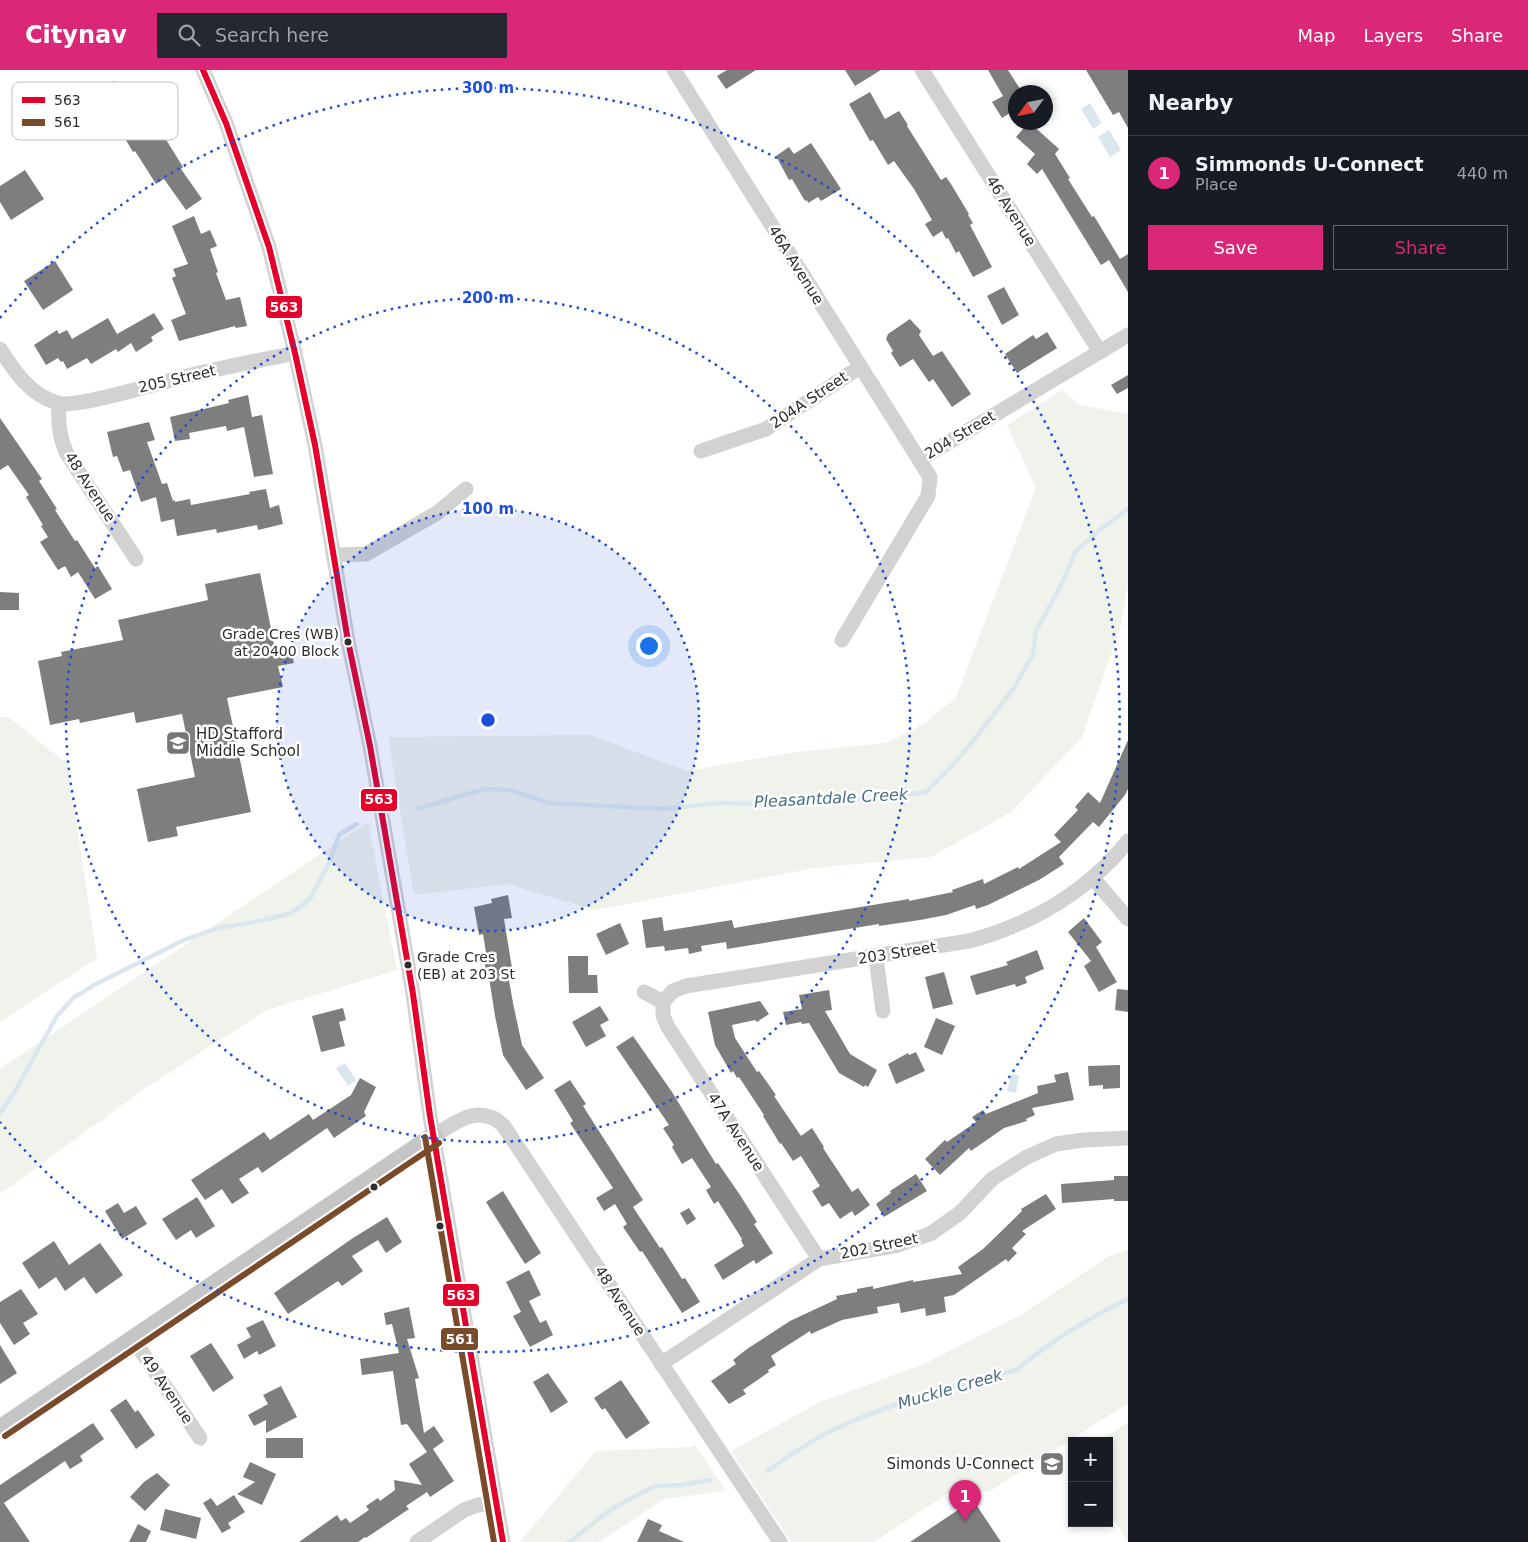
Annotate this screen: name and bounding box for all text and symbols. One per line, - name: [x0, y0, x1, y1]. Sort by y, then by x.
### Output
- search box: [157, 13, 507, 58]
- text: Citynav: [25, 21, 127, 49]
- icon: search: [175, 21, 203, 49]
- text: Search here: [215, 24, 329, 46]
- text: Map: [1297, 25, 1335, 46]
- text: Layers: [1363, 25, 1423, 46]
- text: Share: [1451, 25, 1503, 46]
- text: 300 m: [462, 79, 514, 97]
- legend: [12, 82, 178, 140]
- north arrow: [1008, 85, 1053, 130]
- text: Nearby: [1148, 91, 1233, 115]
- text: 563: [54, 92, 81, 108]
- text: 561: [54, 114, 81, 130]
- text: Simmonds U-Connect: [1195, 153, 1424, 175]
- text: 1: [1158, 164, 1170, 183]
- text: 440 m: [1457, 164, 1508, 183]
- street label: 46 Avenue: [982, 172, 1040, 250]
- text: Place: [1195, 175, 1238, 194]
- street label: 46A Avenue: [765, 222, 827, 308]
- button: Save: [1148, 225, 1323, 270]
- button: Share: [1333, 225, 1508, 270]
- text: 200 m: [462, 289, 514, 307]
- line badge: 563: [265, 295, 303, 319]
- text: 563: [269, 299, 299, 315]
- street label: 205 Street: [136, 361, 218, 397]
- street label: 204A Street: [767, 368, 851, 432]
- street label: 204 Street: [922, 407, 999, 463]
- street label: 48 Avenue: [61, 449, 119, 525]
- text: 100 m: [462, 500, 514, 518]
- place label: Grade Cres (WB) at 20400 Block: [222, 626, 340, 659]
- your location: [636, 633, 662, 659]
- marker: Grade Cres (WB) at 20400 Block: [343, 637, 353, 647]
- centre of rings: [479, 711, 497, 729]
- place label: HD Stafford Middle School: [196, 725, 300, 760]
- school or university icon: HD Stafford Middle School: [165, 730, 191, 756]
- water label: Pleasantdale Creek: [753, 784, 909, 812]
- line badge: 563: [360, 788, 398, 812]
- text: 563: [364, 791, 394, 807]
- street label: 203 Street: [857, 938, 938, 968]
- place label: Grade Cres (EB) at 203 St: [417, 949, 515, 982]
- marker: Grade Cres (EB) at 203 St: [403, 960, 413, 970]
- street label: 47A Avenue: [704, 1089, 768, 1175]
- unlabelled marker: [369, 1182, 379, 1192]
- unlabelled marker: [435, 1221, 445, 1231]
- street label: 202 Street: [838, 1229, 920, 1263]
- street label: 48 Avenue: [591, 1263, 649, 1339]
- line badge: 563: [442, 1283, 480, 1307]
- text: 563: [446, 1287, 476, 1303]
- line badge: 561: [440, 1327, 479, 1351]
- text: 561: [445, 1331, 475, 1347]
- street label: 49 Avenue: [137, 1351, 197, 1427]
- water label: Muckle Creek: [895, 1365, 1005, 1413]
- map controls: [1068, 1437, 1113, 1527]
- button: +: [1068, 1437, 1113, 1482]
- school or university icon: Simonds U-Connect: [1039, 1451, 1065, 1477]
- place label: Simonds U-Connect: [886, 1455, 1034, 1473]
- pin: 1: [949, 1480, 981, 1521]
- button: −: [1068, 1482, 1113, 1527]

